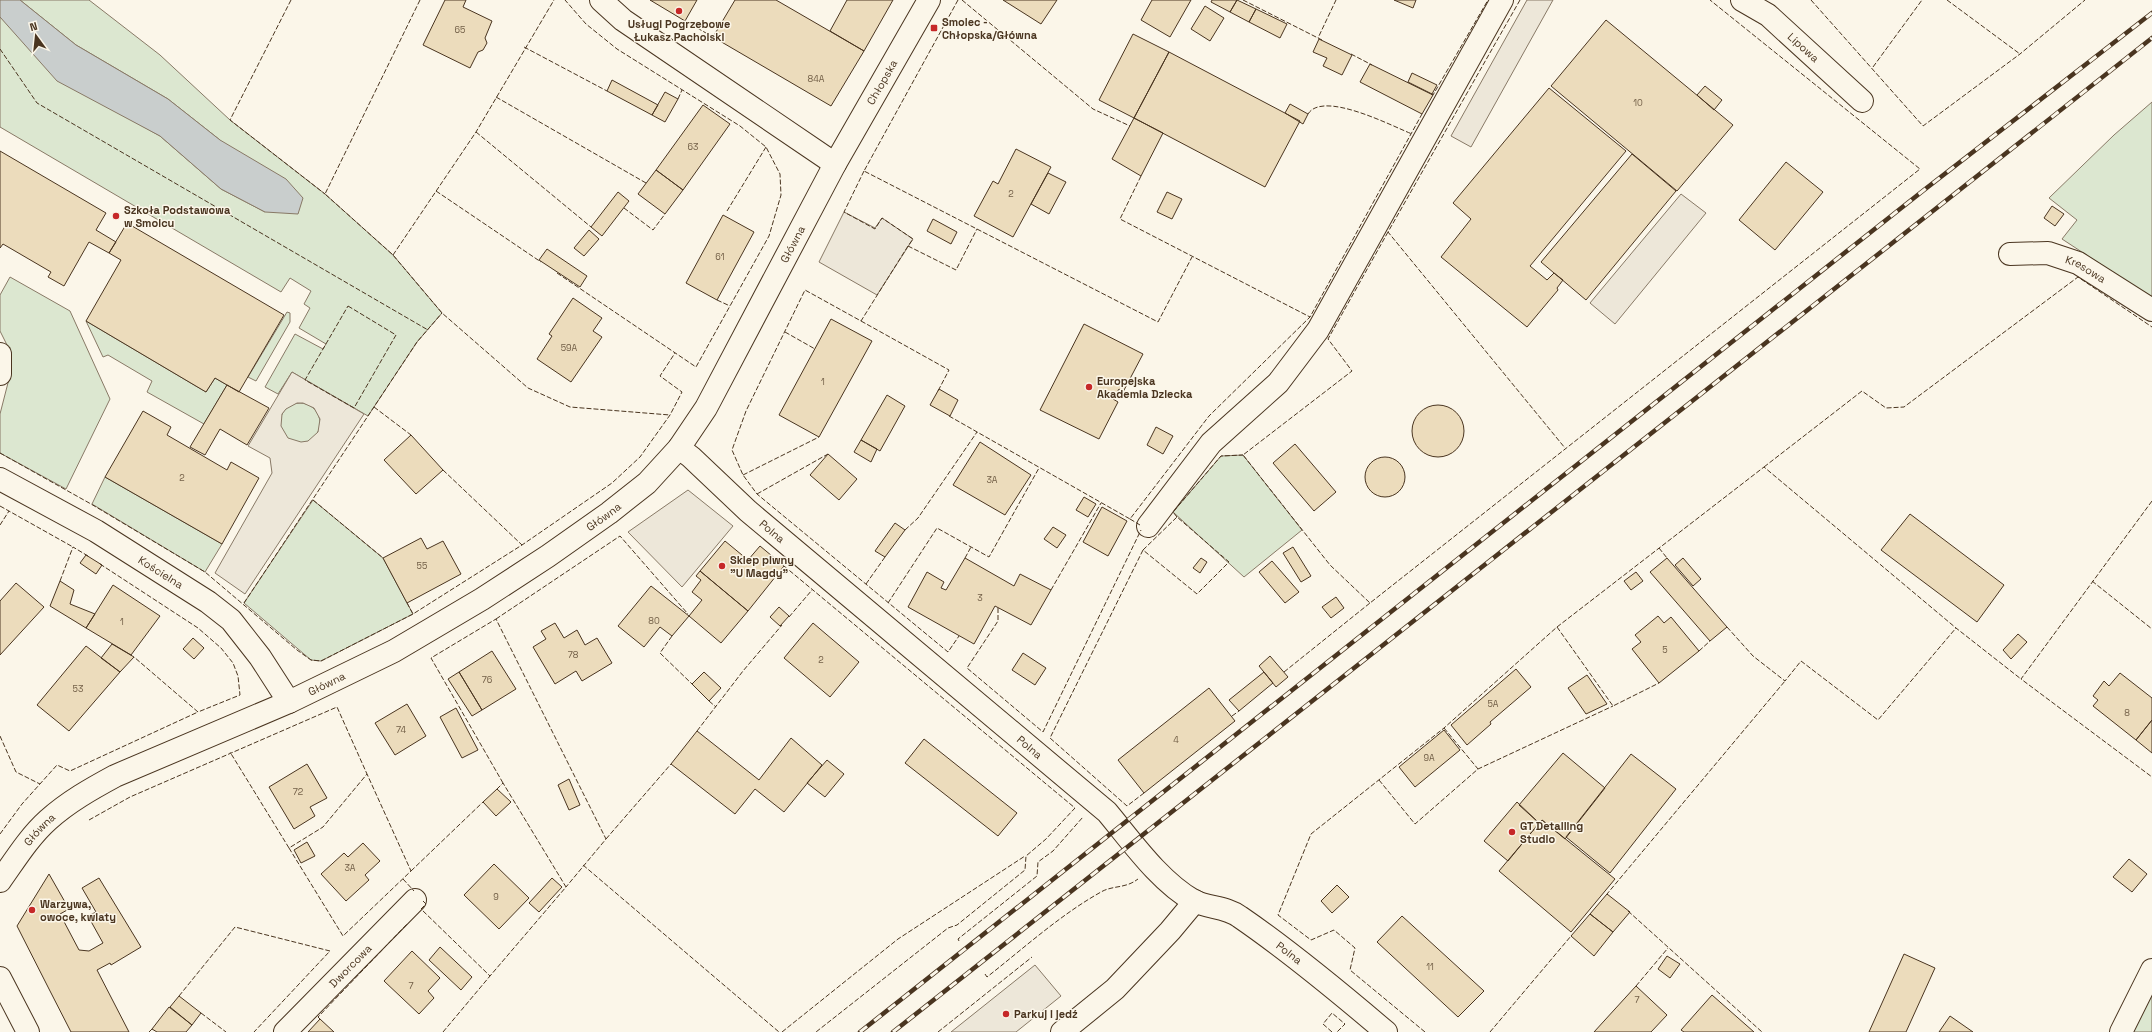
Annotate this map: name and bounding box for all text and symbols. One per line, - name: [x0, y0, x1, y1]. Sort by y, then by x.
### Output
- marker: Usługi Pogrzebowe Łukasz Pacholski: [674, 6, 684, 16]
- place label: Smolec - Chłopska/Główna: [942, 15, 1038, 42]
- north arrow: [16, 16, 56, 56]
- place label: Usługi Pogrzebowe Łukasz Pacholski: [628, 17, 730, 44]
- text: N: [28, 19, 39, 34]
- marker: Smolec - Chłopska/Główna: [929, 23, 939, 33]
- house number: 65: [455, 24, 465, 36]
- street label: Lipowa: [1785, 30, 1822, 66]
- street label: Chłopska: [863, 57, 901, 107]
- house number: 84A: [808, 73, 825, 85]
- house number: 10: [1633, 97, 1643, 109]
- house number: 63: [688, 141, 698, 153]
- house number: 2: [1008, 188, 1014, 200]
- place label: Szkoła Podstawowa w Smolcu: [124, 203, 231, 230]
- marker: Szkoła Podstawowa w Smolcu: [111, 211, 121, 221]
- street label: Główna: [777, 223, 808, 265]
- house number: 61: [715, 251, 725, 263]
- street label: Kresowa: [2063, 252, 2109, 286]
- house number: 59A: [561, 342, 578, 354]
- place label: Europejska Akademia Dziecka: [1097, 374, 1193, 401]
- house number: 1: [821, 376, 825, 388]
- marker: Europejska Akademia Dziecka: [1084, 382, 1094, 392]
- house number: 2: [179, 472, 185, 484]
- house number: 3A: [986, 474, 998, 486]
- street label: Główna: [583, 499, 624, 534]
- street label: Polna: [757, 517, 788, 546]
- street label: Kościelna: [136, 553, 187, 592]
- place label: Sklep piwny "U Magdy": [730, 553, 794, 580]
- house number: 55: [417, 560, 427, 572]
- marker: Sklep piwny "U Magdy": [717, 561, 727, 571]
- house number: 3: [977, 592, 983, 604]
- house number: 80: [648, 615, 660, 627]
- house number: 1: [120, 616, 124, 628]
- house number: 5: [1662, 644, 1668, 656]
- house number: 78: [568, 649, 579, 661]
- house number: 2: [818, 654, 824, 666]
- street label: Główna: [306, 668, 348, 699]
- house number: 76: [482, 674, 493, 686]
- house number: 53: [73, 683, 83, 695]
- house number: 5A: [1487, 698, 1499, 710]
- house number: 8: [2124, 707, 2130, 719]
- house number: 74: [396, 724, 406, 736]
- street label: Polna: [1014, 732, 1046, 762]
- house number: 4: [1173, 734, 1179, 746]
- house number: 9A: [1423, 752, 1435, 764]
- house number: 72: [293, 786, 303, 798]
- street label: Główna: [21, 810, 59, 849]
- place label: GT Detailing Studio: [1520, 819, 1583, 846]
- marker: GT Detailing Studio: [1507, 827, 1517, 837]
- house number: 3A: [344, 862, 356, 874]
- house number: 9: [493, 891, 499, 903]
- place label: Warzywa, owoce, kwiaty: [40, 897, 116, 924]
- marker: Warzywa, owoce, kwiaty: [27, 905, 37, 915]
- street label: Polna: [1273, 938, 1305, 968]
- street label: Dworcowa: [326, 941, 375, 990]
- house number: 11: [1426, 961, 1434, 973]
- house number: 7: [408, 980, 414, 992]
- house number: 7: [1634, 994, 1640, 1006]
- place label: Parkuj i jedź: [1014, 1007, 1078, 1021]
- marker: Parkuj i jedź: [1001, 1009, 1011, 1019]

